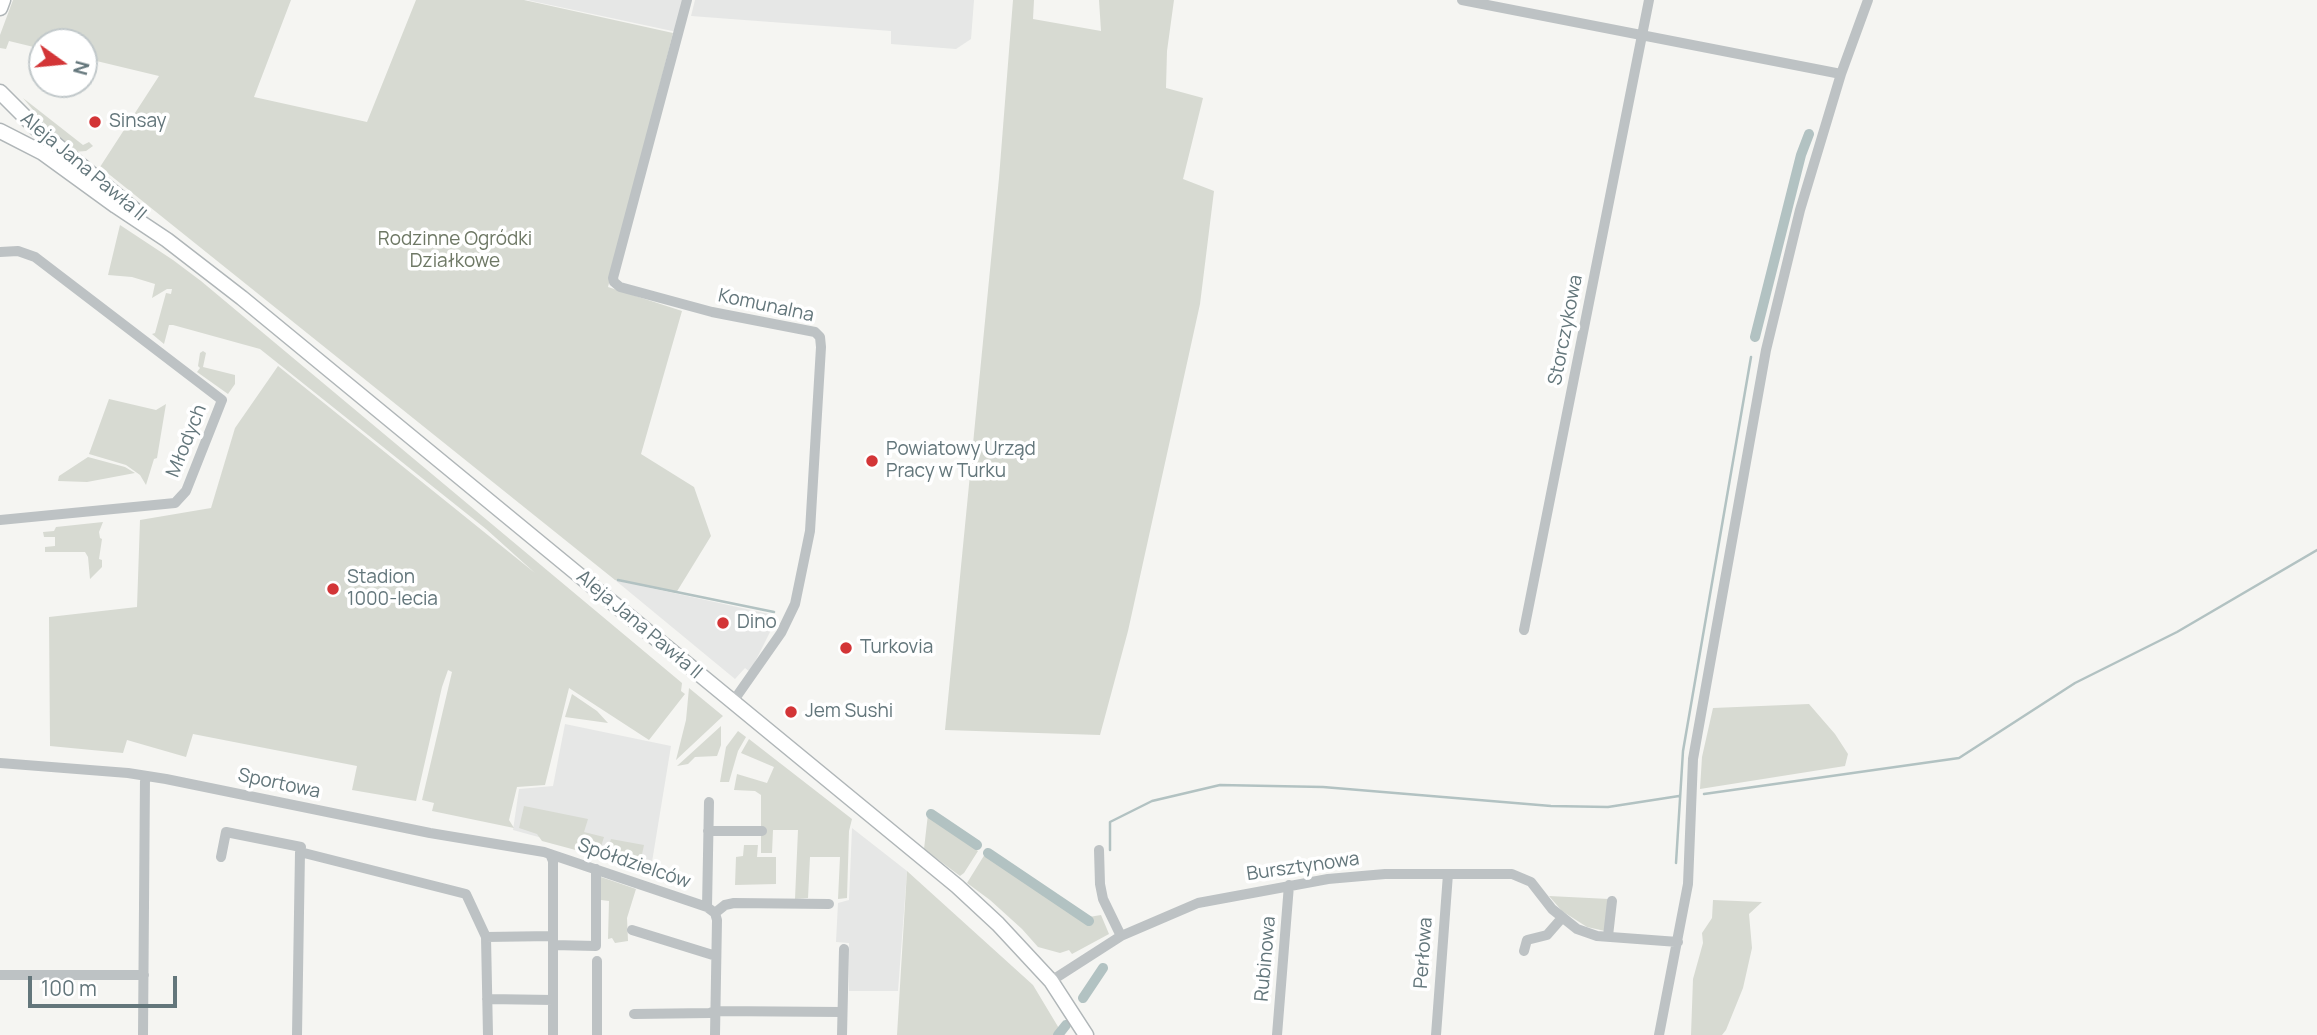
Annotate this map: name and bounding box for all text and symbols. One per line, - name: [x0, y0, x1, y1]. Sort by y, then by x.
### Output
- north arrow: [28, 28, 98, 98]
- text: N: [67, 58, 96, 78]
- street label: Aleja Jana Pawła II: [16, 108, 150, 226]
- place label: Sinsay: [109, 111, 166, 133]
- marker: Sinsay: [87, 114, 103, 130]
- park label: Rodzinne Ogródki Działkowe: [378, 229, 532, 273]
- street label: Storczykowa: [1544, 273, 1588, 387]
- street label: Komunalna: [716, 285, 816, 327]
- street label: Młodych: [162, 401, 212, 481]
- place label: Powiatowy Urząd Pracy w Turku: [886, 439, 1036, 483]
- marker: Powiatowy Urząd Pracy w Turku: [864, 453, 880, 469]
- street label: Aleja Jana Pawła II: [572, 566, 706, 684]
- place label: Stadion 1000-lecia: [347, 567, 438, 611]
- marker: Stadion 1000-lecia: [325, 581, 341, 597]
- place label: Dino: [737, 612, 777, 634]
- marker: Dino: [715, 615, 731, 631]
- place label: Turkovia: [860, 637, 933, 659]
- marker: Turkovia: [838, 640, 854, 656]
- place label: Jem Sushi: [805, 701, 893, 723]
- marker: Jem Sushi: [783, 704, 799, 720]
- street label: Sportowa: [236, 764, 322, 804]
- street label: Spółdzielców: [575, 834, 693, 894]
- street label: Bursztynowa: [1245, 848, 1361, 886]
- street label: Rubinowa: [1251, 915, 1281, 1003]
- street label: Perłowa: [1410, 917, 1438, 989]
- scale bar: [32, 962, 180, 1006]
- text: 100 m: [41, 974, 97, 1002]

